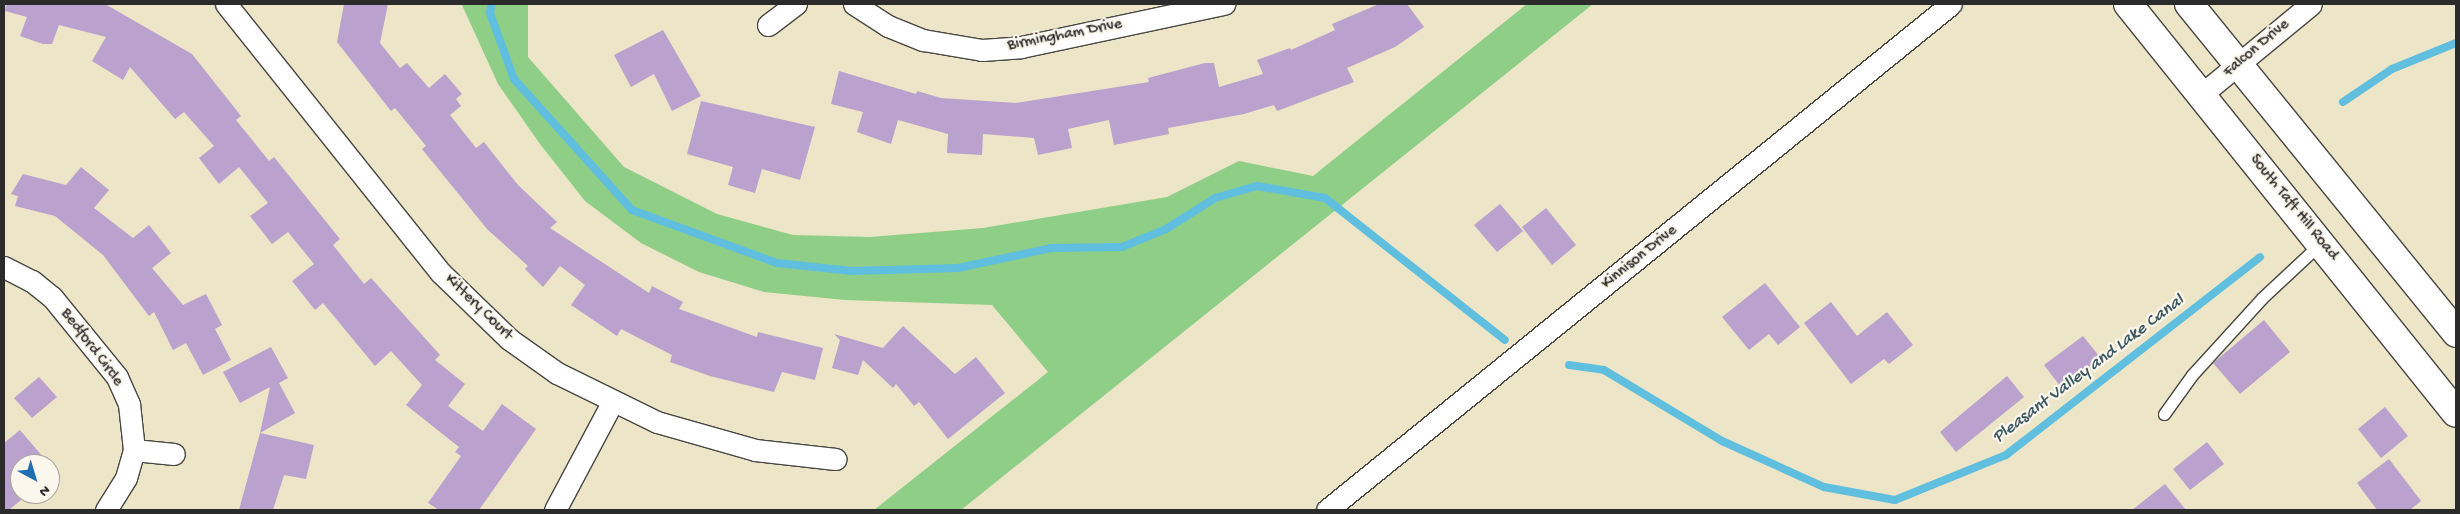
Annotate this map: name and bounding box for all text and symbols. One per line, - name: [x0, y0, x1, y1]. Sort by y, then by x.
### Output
- street label: Birmingham Drive: [1006, 15, 1124, 57]
- street label: Falcon Drive: [2220, 16, 2294, 82]
- street label: South Taft Hill Road: [2244, 151, 2342, 265]
- street label: Kinnison Drive: [1598, 222, 1682, 294]
- street label: Kittery Court: [440, 271, 516, 345]
- water label: Pleasant Valley and Lake Canal: [1989, 291, 2189, 449]
- street label: Bedford Circle: [55, 305, 127, 391]
- north arrow: [10, 454, 60, 504]
- text: N: [35, 481, 53, 500]

